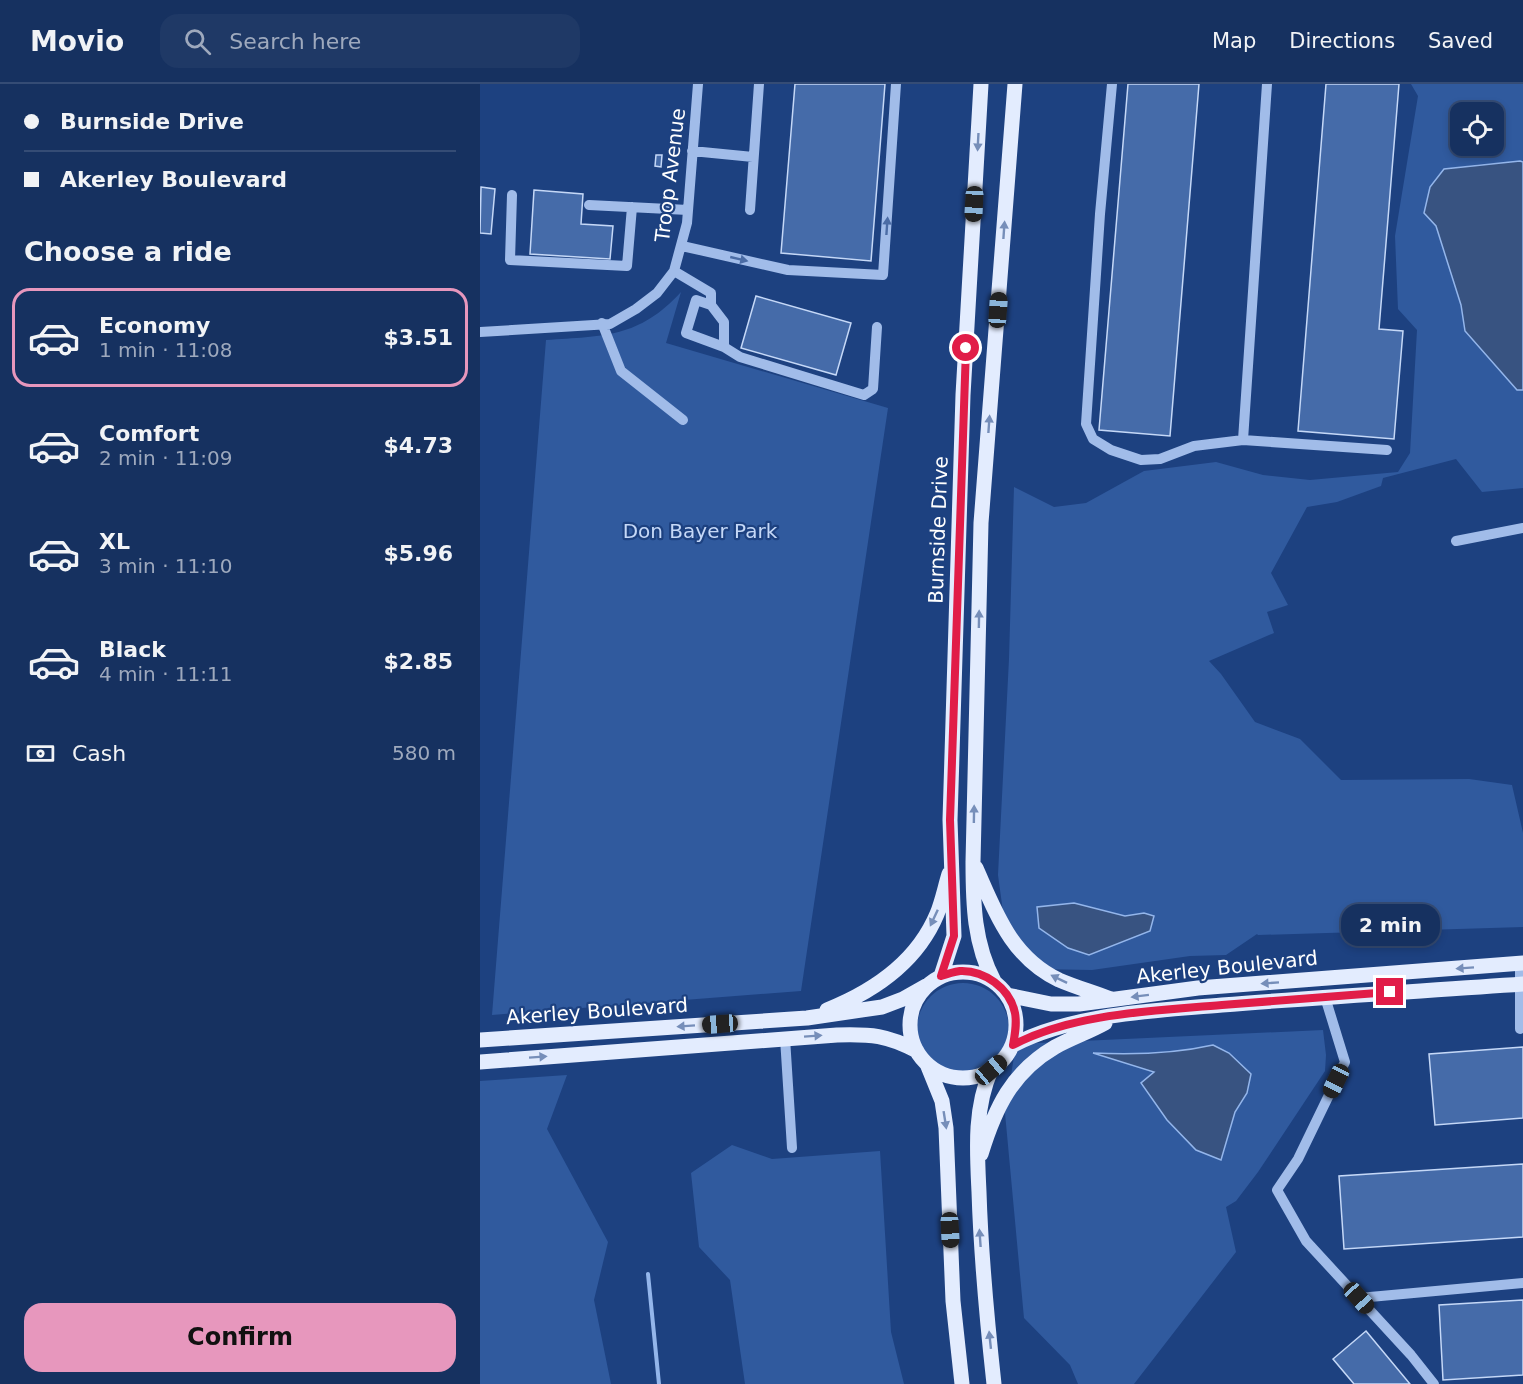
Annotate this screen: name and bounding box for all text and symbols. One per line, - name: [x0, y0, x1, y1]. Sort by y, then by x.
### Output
- search box: [160, 14, 580, 68]
- text: Movio: [30, 25, 124, 58]
- icon: search: [181, 25, 214, 58]
- text: Search here: [229, 29, 361, 54]
- text: Map: [1212, 29, 1256, 53]
- text: Directions: [1289, 29, 1395, 53]
- text: Saved: [1428, 29, 1493, 53]
- map controls: [1450, 102, 1504, 156]
- button: locate: [1450, 102, 1504, 156]
- street label: Troop Avenue: [650, 107, 690, 244]
- text: Burnside Drive: [60, 109, 244, 134]
- one-way arrow: [973, 133, 983, 152]
- text: Akerley Boulevard: [60, 167, 287, 192]
- car: [964, 186, 984, 222]
- one-way arrow: [882, 216, 891, 235]
- one-way arrow: [999, 220, 1008, 239]
- text: Choose a ride: [24, 236, 232, 267]
- one-way arrow: [730, 255, 749, 264]
- car: [988, 291, 1008, 329]
- icon: car: [27, 311, 81, 365]
- text: Economy: [99, 313, 210, 338]
- text: $3.51: [383, 325, 453, 350]
- route start: [952, 334, 979, 361]
- text: 1 min · 11:08: [99, 338, 233, 362]
- one-way arrow: [984, 414, 994, 433]
- icon: car: [27, 419, 81, 473]
- text: Comfort: [99, 421, 199, 446]
- text: $4.73: [383, 433, 453, 458]
- text: 2 min · 11:09: [99, 446, 233, 470]
- street label: Burnside Drive: [923, 456, 953, 604]
- park label: Don Bayer Park: [623, 519, 778, 543]
- icon: car: [27, 527, 81, 581]
- text: XL: [99, 529, 130, 554]
- text: $5.96: [383, 541, 453, 566]
- text: 3 min · 11:10: [99, 554, 233, 578]
- one-way arrow: [974, 609, 984, 628]
- icon: car: [27, 635, 81, 689]
- text: Black: [99, 637, 166, 662]
- text: $2.85: [383, 649, 453, 674]
- text: 4 min · 11:11: [99, 662, 233, 686]
- icon: cash: [24, 737, 57, 770]
- text: Cash: [72, 741, 126, 766]
- text: 580 m: [392, 741, 456, 765]
- one-way arrow: [970, 804, 979, 823]
- callout: 2 min: [1340, 905, 1440, 947]
- one-way arrow: [929, 910, 939, 928]
- text: 2 min: [1359, 913, 1422, 937]
- street label: Akerley Boulevard: [1135, 946, 1319, 988]
- one-way arrow: [1455, 963, 1474, 973]
- one-way arrow: [1050, 974, 1068, 984]
- one-way arrow: [1261, 978, 1280, 988]
- route end: [1376, 978, 1403, 1005]
- one-way arrow: [1130, 992, 1149, 1001]
- street label: Akerley Boulevard: [505, 993, 689, 1029]
- car: [701, 1014, 739, 1034]
- one-way arrow: [676, 1021, 695, 1031]
- one-way arrow: [803, 1032, 822, 1041]
- one-way arrow: [529, 1052, 548, 1062]
- car: [971, 1052, 1011, 1088]
- car: [1320, 1061, 1352, 1101]
- one-way arrow: [940, 1111, 949, 1130]
- car: [940, 1212, 960, 1248]
- one-way arrow: [976, 1229, 985, 1248]
- car: [1340, 1279, 1378, 1317]
- button: Confirm: [24, 1303, 456, 1372]
- one-way arrow: [985, 1331, 994, 1350]

